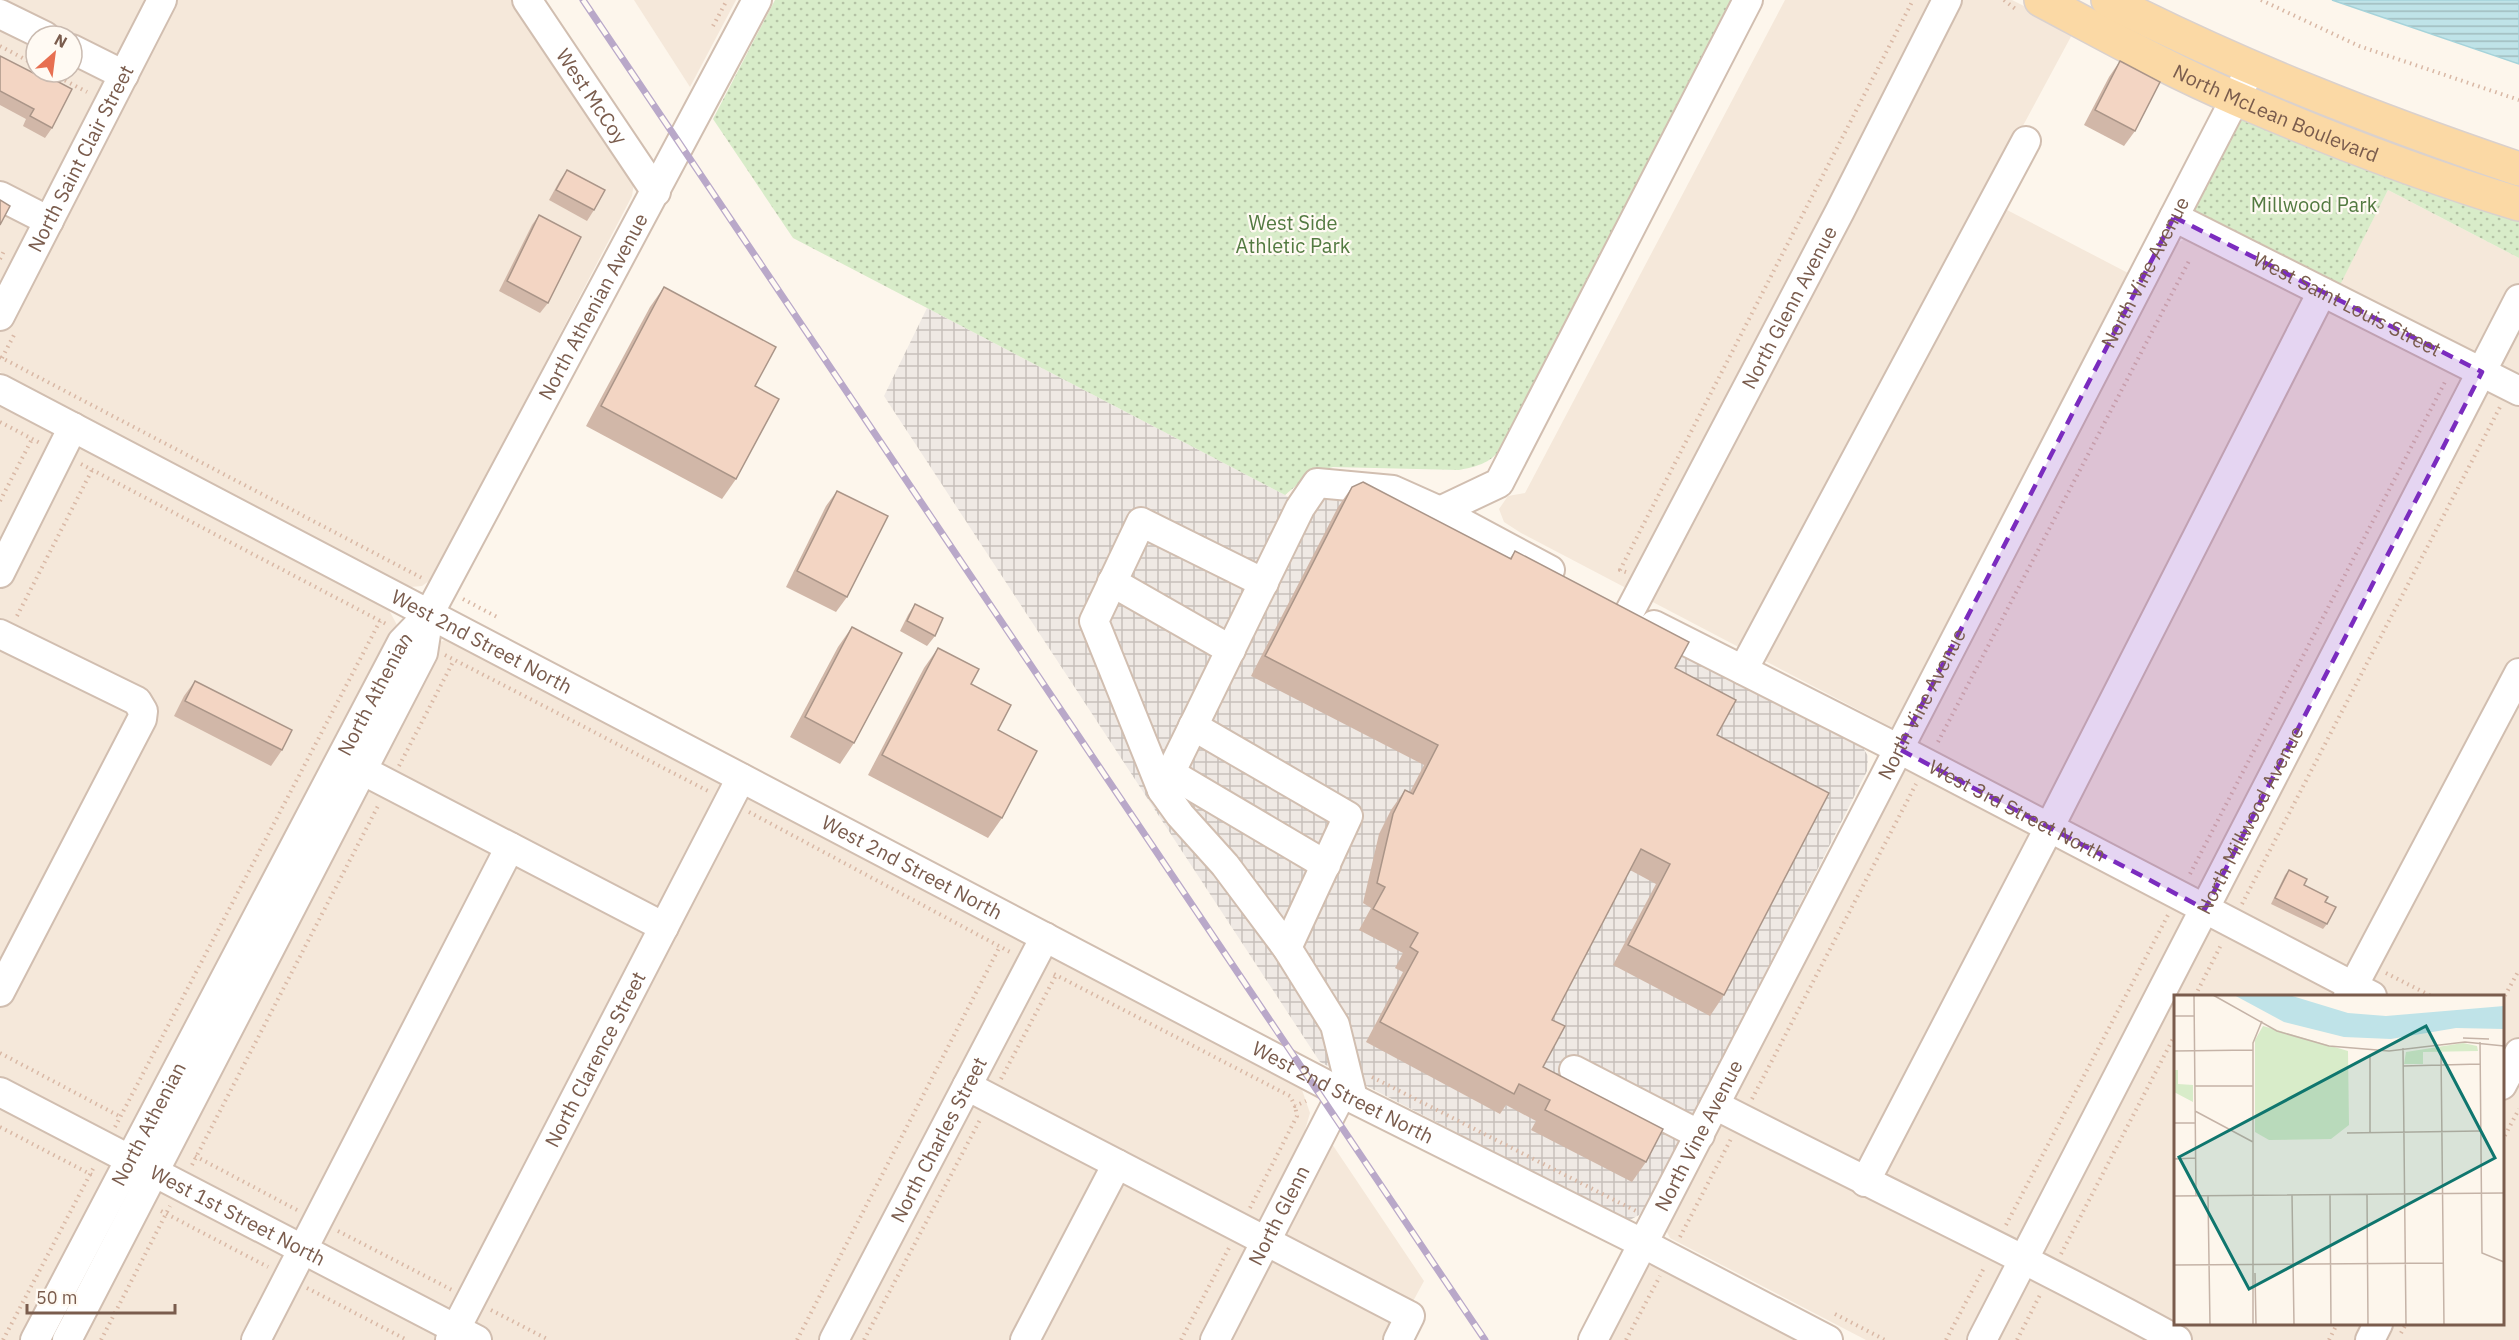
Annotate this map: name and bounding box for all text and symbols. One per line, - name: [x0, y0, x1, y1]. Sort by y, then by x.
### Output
- north arrow: [24, 24, 84, 84]
- text: N: [51, 29, 71, 52]
- street label: West McCoy: [550, 43, 634, 149]
- street label: North McLean Boulevard: [2169, 57, 2383, 168]
- street label: North Saint Clair Street: [21, 60, 140, 256]
- park label: Millwood Park: [2251, 191, 2378, 218]
- street label: North Vine Avenue: [2094, 192, 2195, 353]
- street label: North Athenian Avenue: [532, 208, 654, 404]
- park label: West Side Athletic Park: [1236, 209, 1351, 259]
- street label: North Glenn Avenue: [1735, 221, 1843, 394]
- street label: West Saint Louis Street: [2249, 245, 2446, 363]
- street label: West 2nd Street North: [387, 583, 577, 700]
- street label: North Vine Avenue: [1871, 623, 1972, 784]
- street label: North Athenian: [331, 625, 418, 760]
- street label: North Millwood Avenue: [2190, 721, 2310, 919]
- street label: West 3rd Street North: [1924, 753, 2111, 868]
- street label: West 2nd Street North: [817, 809, 1007, 926]
- street label: North Clarence Street: [538, 967, 652, 1152]
- inset map: [2174, 995, 2504, 1325]
- street label: West 2nd Street North: [1248, 1034, 1438, 1150]
- street label: North Charles Street: [884, 1052, 993, 1227]
- street label: North Vine Avenue: [1648, 1055, 1749, 1216]
- street label: North Athenian: [104, 1057, 192, 1190]
- street label: West 1st Street North: [146, 1158, 330, 1272]
- street label: North Glenn: [1242, 1161, 1315, 1270]
- scale bar: [27, 1277, 176, 1315]
- text: 50 m: [36, 1286, 78, 1309]

